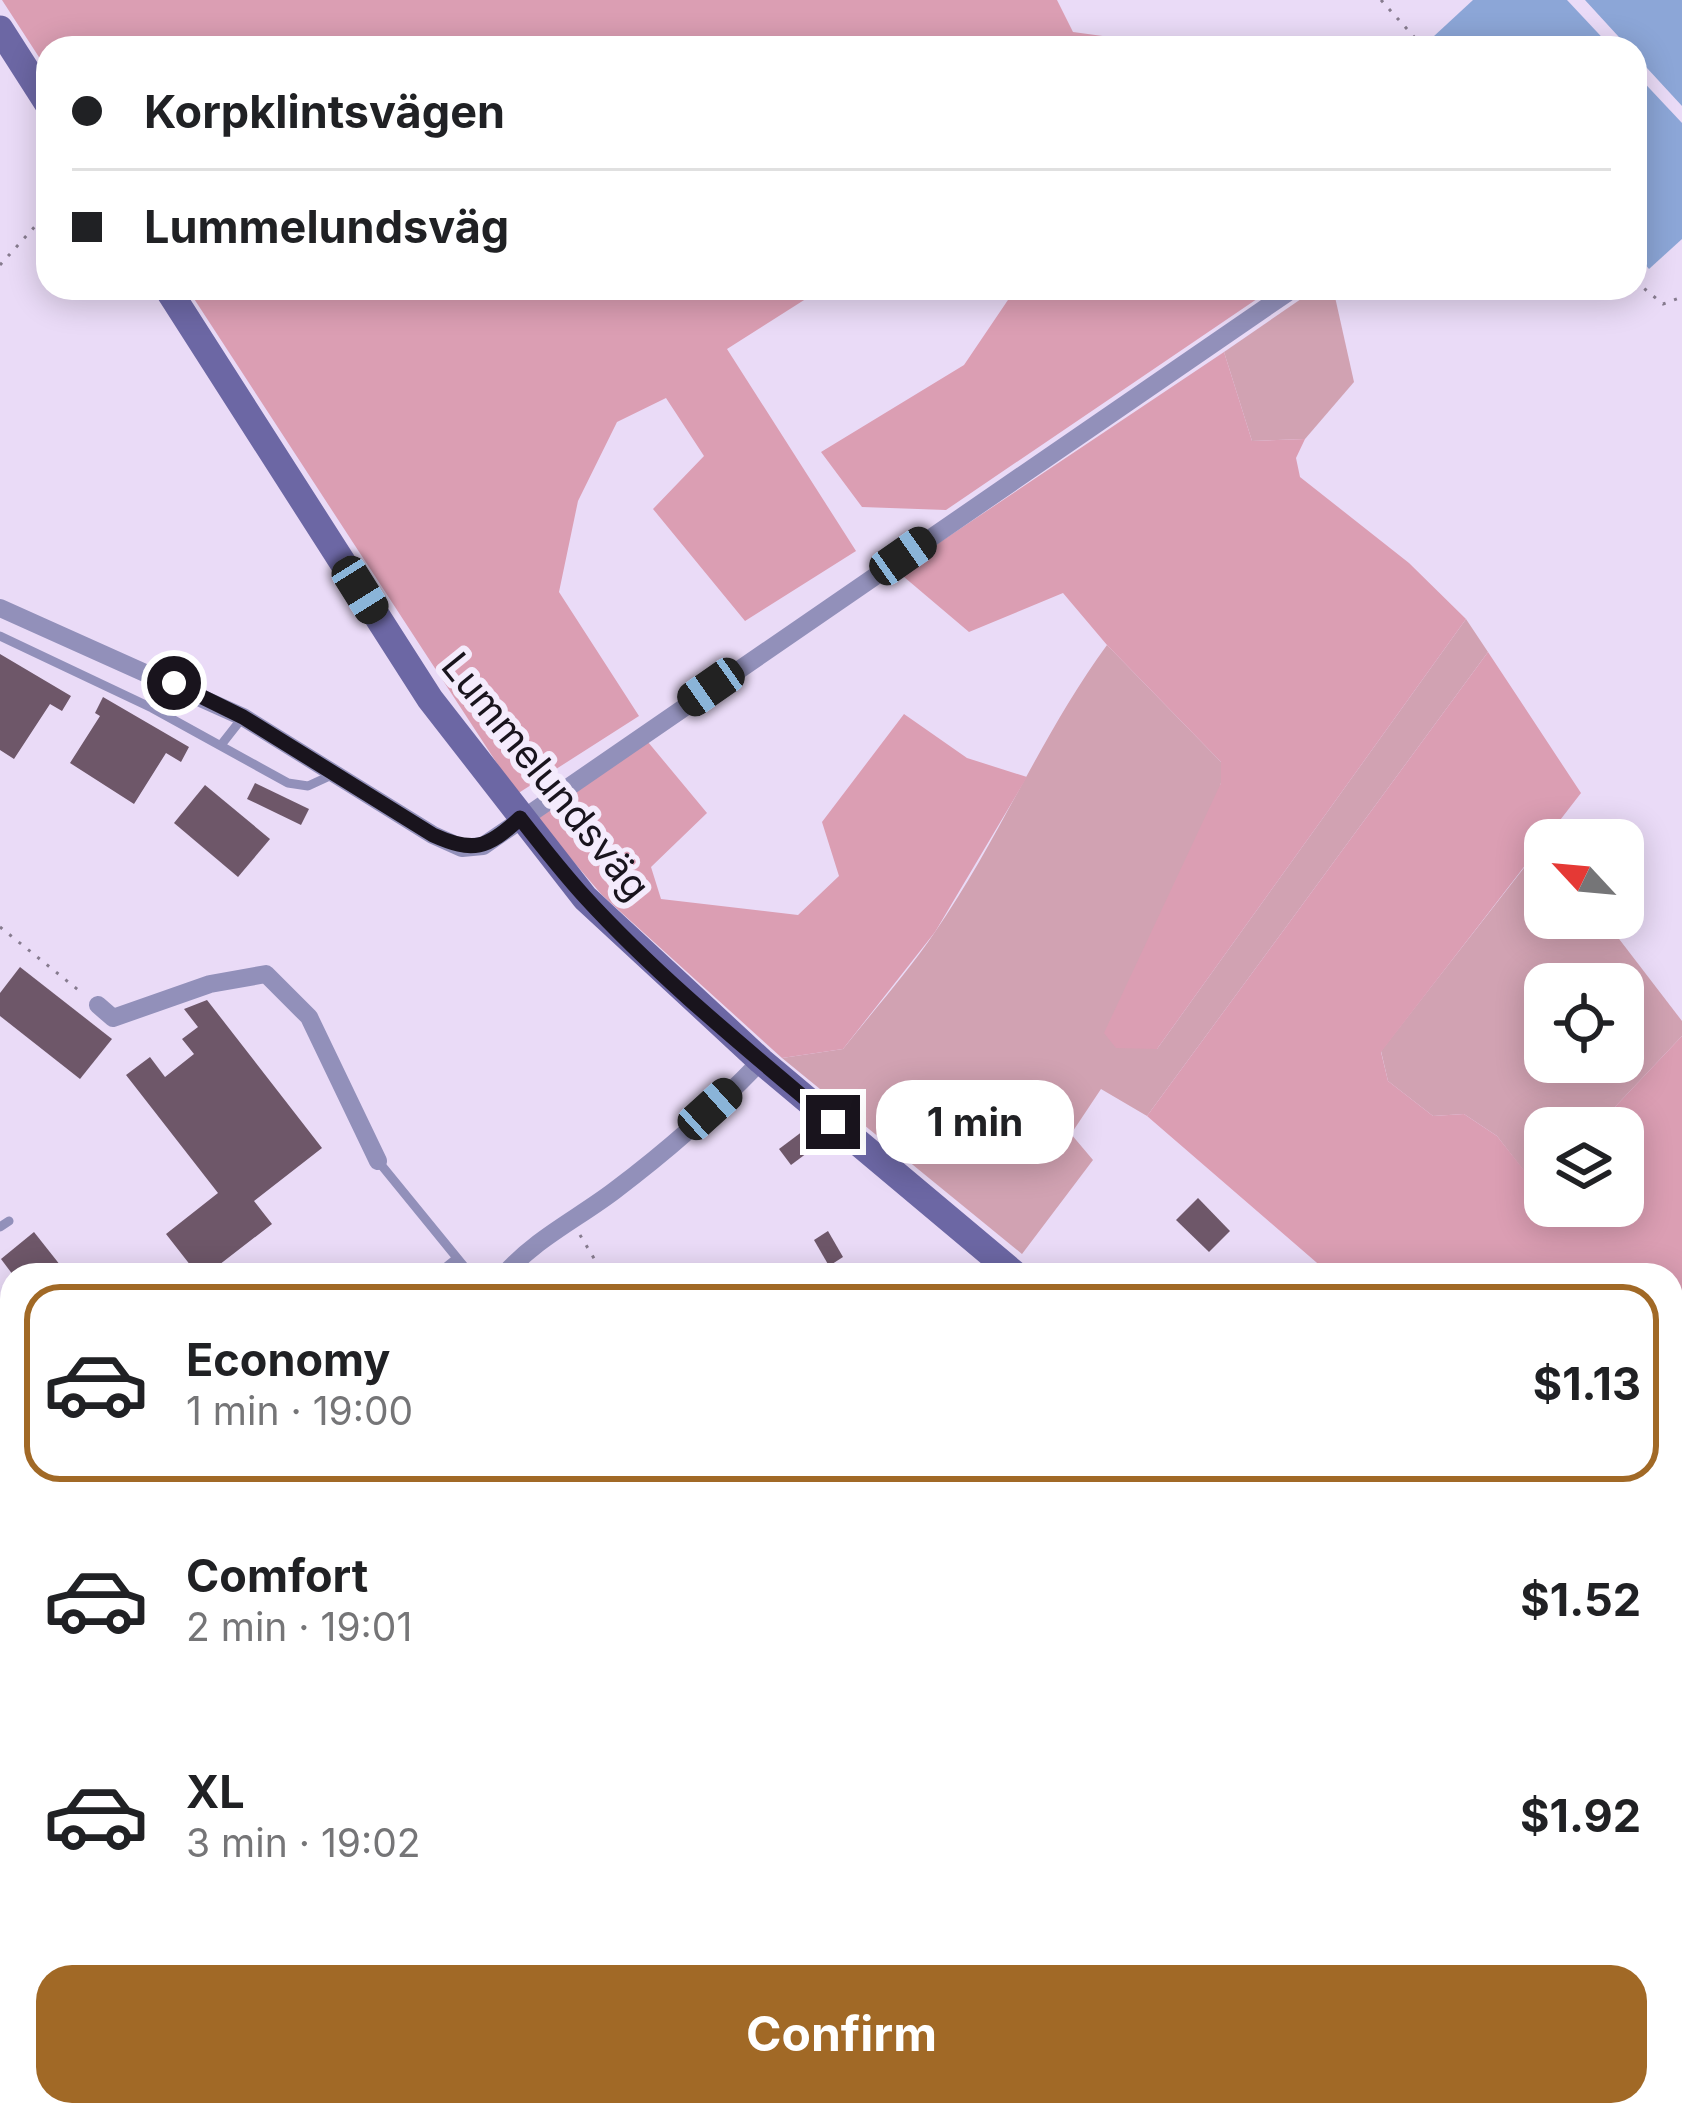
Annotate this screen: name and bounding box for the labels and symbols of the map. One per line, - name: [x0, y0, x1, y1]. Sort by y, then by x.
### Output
- car: [863, 521, 943, 591]
- car: [326, 550, 394, 630]
- street label: Lummelundsväg: [433, 643, 660, 909]
- car: [671, 652, 751, 722]
- route start: [147, 656, 201, 710]
- north arrow: [1524, 819, 1644, 939]
- car: [671, 1072, 749, 1146]
- callout: 1 min: [875, 1080, 1073, 1164]
- route end: [806, 1095, 860, 1149]

